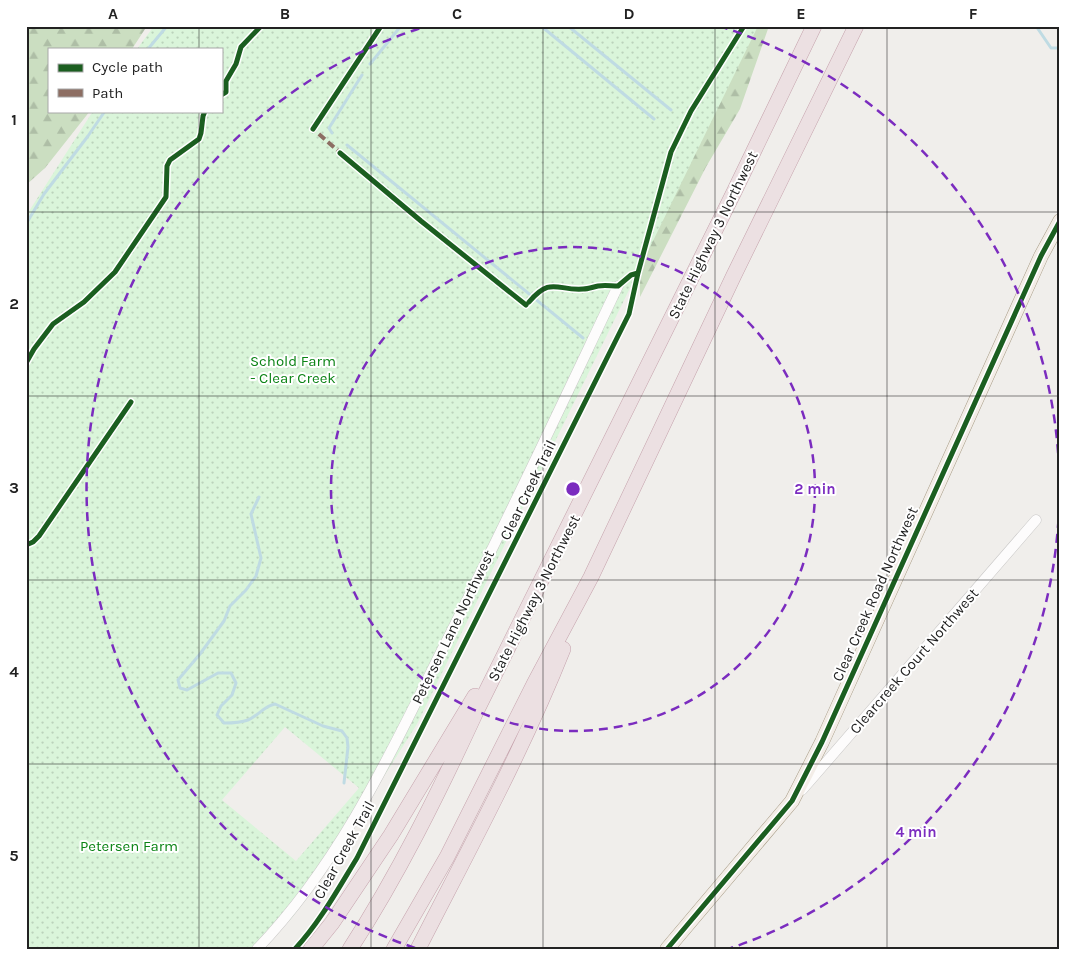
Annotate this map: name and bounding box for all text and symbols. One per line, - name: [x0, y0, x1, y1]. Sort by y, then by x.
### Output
- text: A: [108, 4, 118, 23]
- text: B: [280, 4, 290, 23]
- text: C: [452, 4, 462, 23]
- text: D: [624, 4, 635, 23]
- text: E: [796, 4, 806, 23]
- text: F: [969, 4, 978, 23]
- legend: [48, 48, 222, 112]
- text: Cycle path: [92, 58, 163, 76]
- text: Path: [92, 84, 123, 102]
- text: 1: [11, 110, 17, 129]
- street label: State Highway 3 Northwest: [664, 148, 762, 322]
- text: 2: [9, 294, 19, 313]
- park label: Schold Farm - Clear Creek: [250, 352, 336, 387]
- street label: Clear Creek Trail: [496, 437, 560, 543]
- text: 3: [9, 478, 19, 497]
- centre of rings: [564, 480, 582, 498]
- text: 2 min: [794, 480, 836, 498]
- street label: Clear Creek Road Northwest: [828, 504, 922, 684]
- street label: State Highway 3 Northwest: [484, 511, 584, 684]
- street label: Petersen Lane Northwest: [408, 547, 498, 707]
- street label: Clearcreek Court Northwest: [846, 584, 982, 738]
- text: 4: [9, 662, 19, 681]
- street label: Clear Creek Trail: [310, 798, 378, 902]
- text: 4 min: [895, 823, 937, 841]
- park label: Petersen Farm: [80, 837, 178, 855]
- text: 5: [9, 846, 19, 865]

